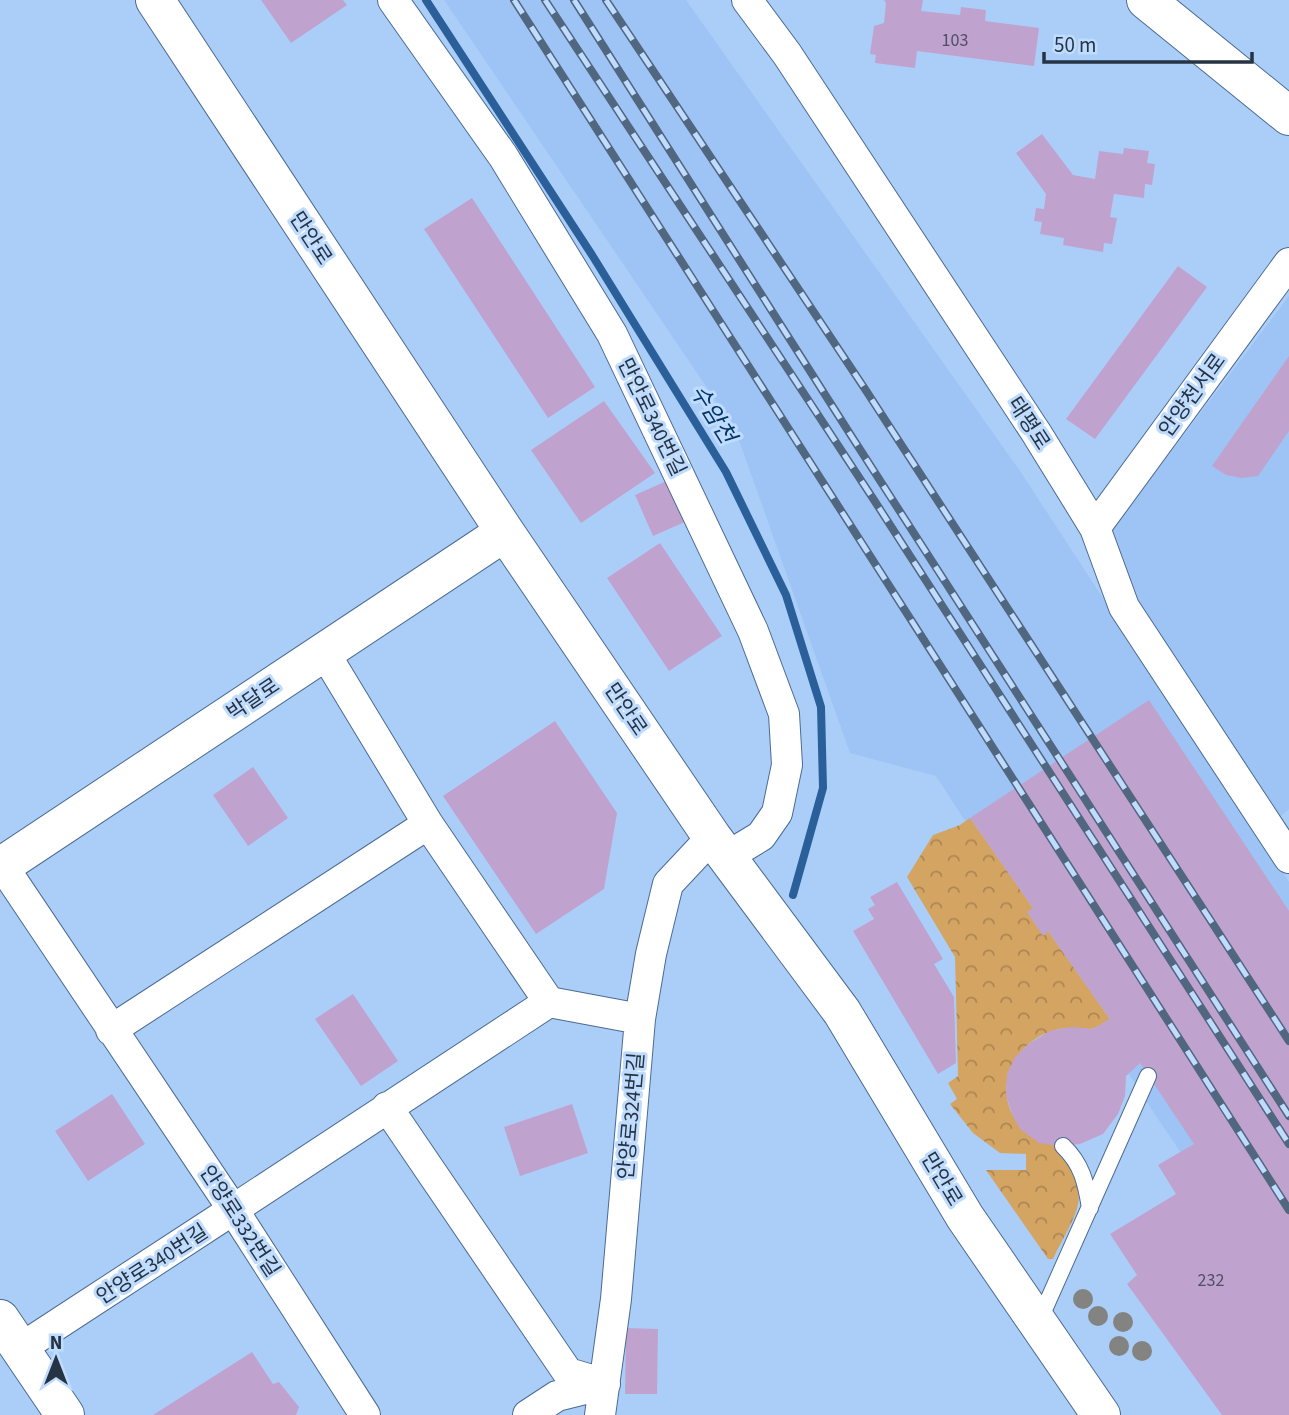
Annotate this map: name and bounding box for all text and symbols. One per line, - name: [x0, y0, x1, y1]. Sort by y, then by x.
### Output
- scale bar: [1044, 21, 1252, 65]
- house number: 103: [942, 28, 968, 53]
- text: 50 m: [1054, 30, 1096, 60]
- street label: 만안로: [283, 206, 339, 270]
- street label: 안양천서로: [1151, 347, 1233, 443]
- street label: 만안로340번길: [610, 353, 694, 481]
- water label: 수암천: [682, 378, 745, 452]
- street label: 태평로: [1001, 391, 1057, 455]
- street label: 박달로: [221, 670, 285, 728]
- street label: 만안로: [597, 677, 655, 741]
- street label: 안양로324번길: [610, 1051, 652, 1181]
- street label: 만안로: [914, 1146, 970, 1212]
- street label: 안양로332번길: [193, 1159, 287, 1283]
- street label: 안양로340번길: [90, 1217, 214, 1311]
- house number: 232: [1198, 1268, 1224, 1293]
- north arrow: [21, 1324, 91, 1394]
- text: N: [50, 1330, 62, 1357]

